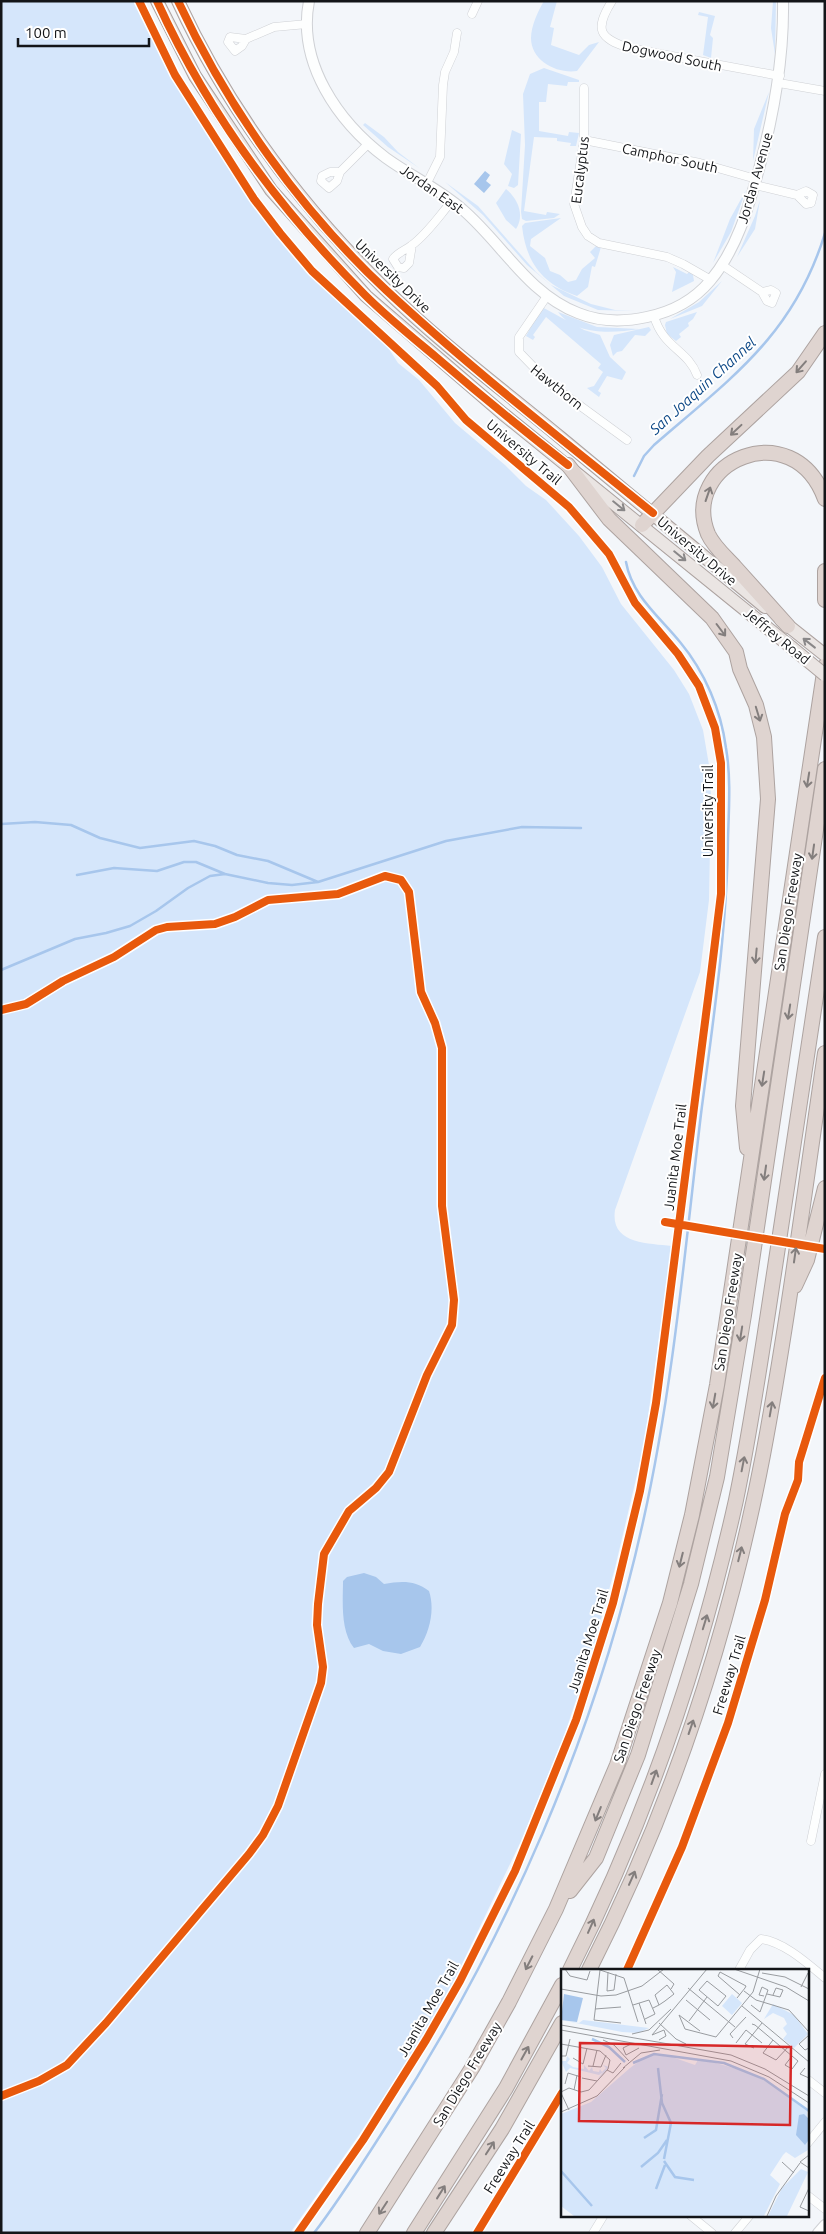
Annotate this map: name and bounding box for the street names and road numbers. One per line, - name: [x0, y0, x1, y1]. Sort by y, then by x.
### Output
- street label: Dogwood South: [621, 38, 723, 74]
- street label: Jordan Avenue: [734, 131, 776, 225]
- street label: Eucalyptus: [568, 135, 592, 205]
- street label: Camphor South: [621, 140, 719, 176]
- street label: Jordan East: [397, 161, 467, 217]
- street label: University Drive: [352, 236, 434, 316]
- street label: Hawthorn: [528, 361, 586, 413]
- street label: University Trail: [483, 416, 565, 488]
- street label: University Drive: [654, 513, 740, 589]
- street label: Jeffrey Road: [741, 604, 813, 668]
- street label: University Trail: [700, 764, 716, 857]
- street label: San Diego Freeway: [771, 852, 805, 972]
- street label: Juanita Moe Trail: [661, 1102, 690, 1211]
- street label: San Diego Freeway: [711, 1252, 745, 1372]
- street label: Juanita Moe Trail: [565, 1587, 611, 1695]
- street label: Freeway Trail: [709, 1633, 749, 1717]
- street label: San Diego Freeway: [610, 1647, 664, 1765]
- street label: Juanita Moe Trail: [394, 1958, 462, 2060]
- street label: San Diego Freeway: [430, 2019, 505, 2129]
- street label: Freeway Trail: [480, 2117, 538, 2196]

